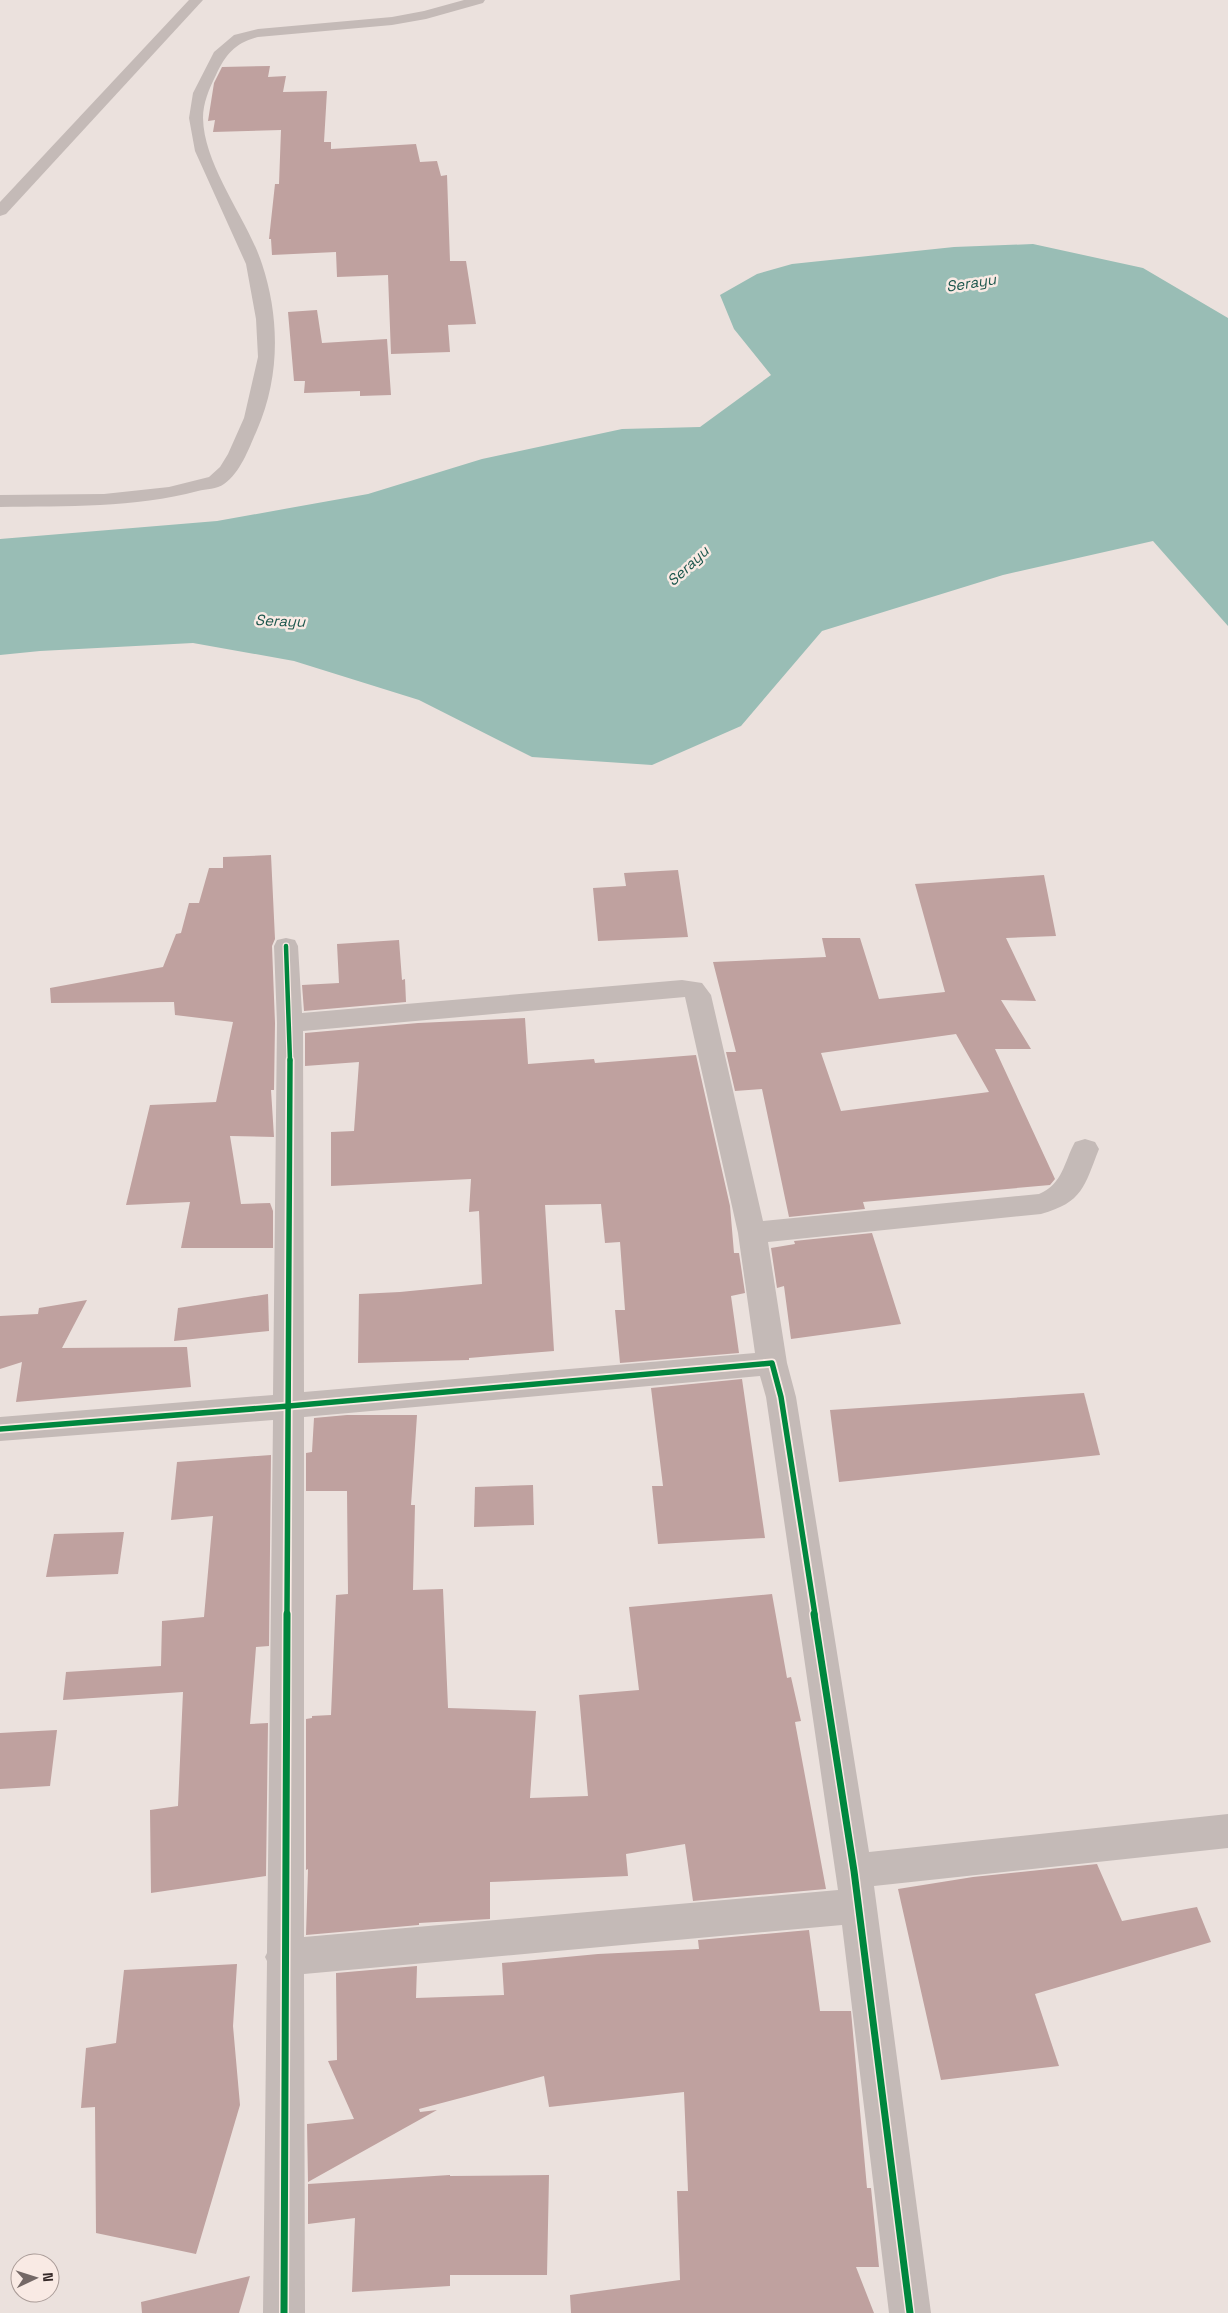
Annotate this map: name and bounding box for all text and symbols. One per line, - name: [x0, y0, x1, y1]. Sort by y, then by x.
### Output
- water label: Serayu: [945, 269, 998, 296]
- water label: Serayu: [663, 541, 713, 590]
- water label: Serayu: [255, 610, 306, 631]
- north arrow: [10, 2253, 60, 2303]
- text: N: [39, 2272, 57, 2282]

